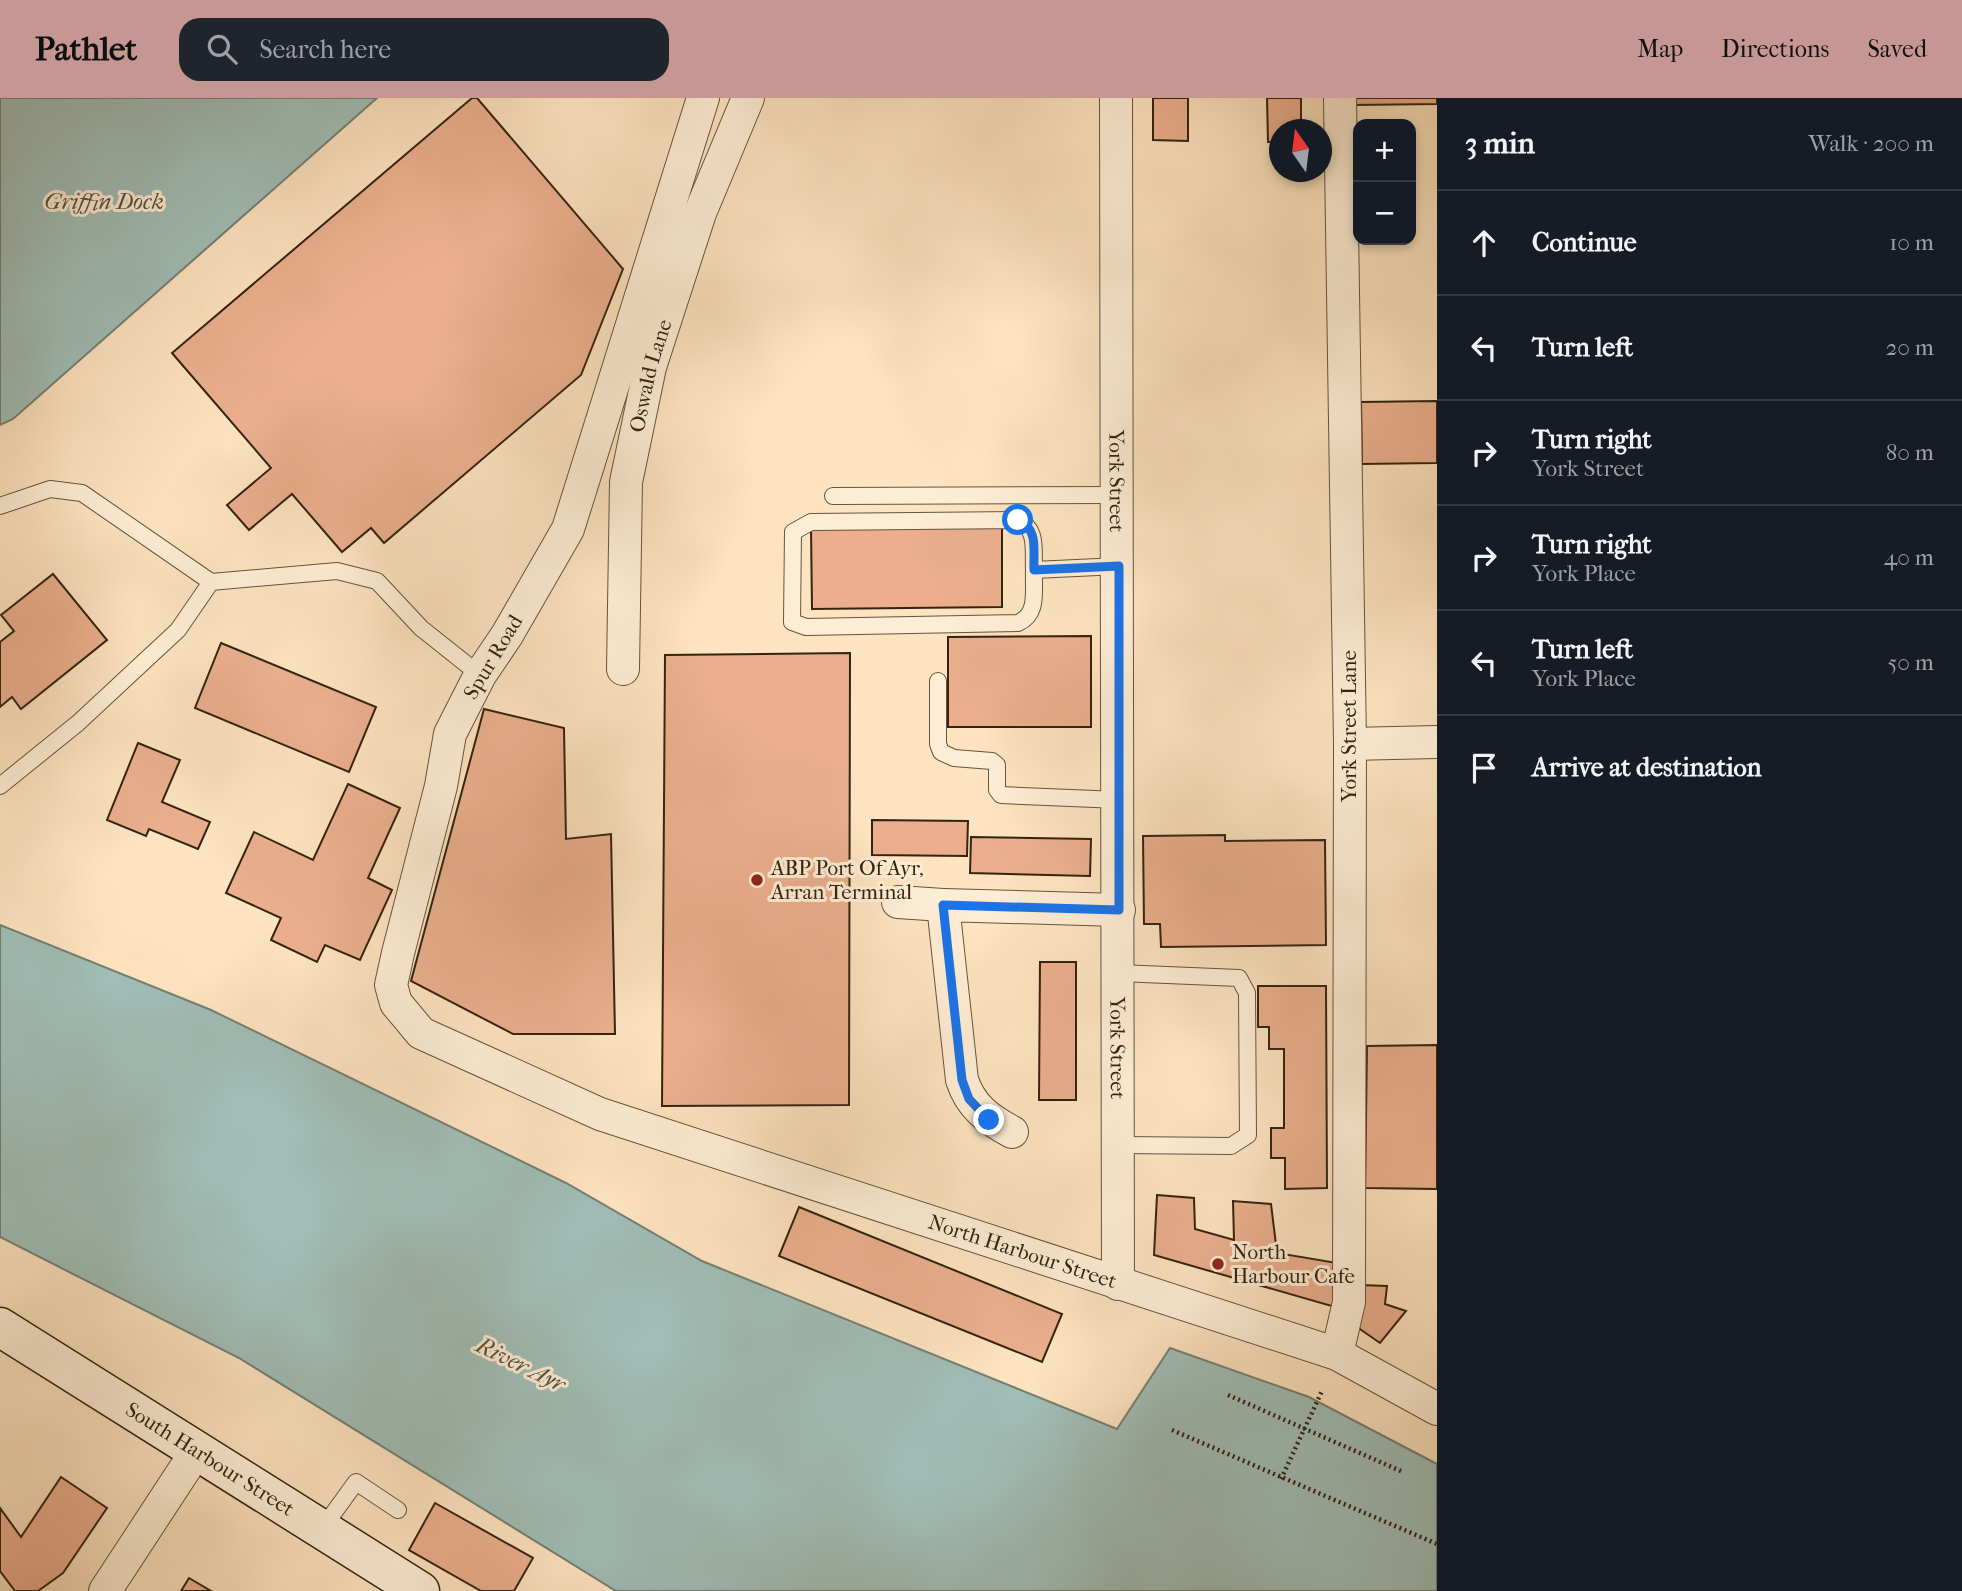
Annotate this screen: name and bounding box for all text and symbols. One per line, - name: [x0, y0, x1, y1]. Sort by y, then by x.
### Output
- search box: [179, 18, 669, 81]
- text: Pathlet: [35, 30, 137, 69]
- icon: search: [203, 30, 241, 68]
- text: Search here: [259, 34, 391, 65]
- text: Map: [1637, 35, 1683, 63]
- text: Directions: [1721, 35, 1829, 63]
- text: Saved: [1867, 35, 1927, 63]
- north arrow: [1269, 119, 1332, 182]
- map controls: [1353, 119, 1416, 245]
- button: +: [1353, 119, 1416, 182]
- text: 3 min: [1465, 126, 1535, 161]
- text: Walk · 200 m: [1808, 130, 1934, 157]
- button: −: [1353, 182, 1416, 245]
- water label: Griffin Dock: [44, 188, 164, 215]
- icon: ahead: [1465, 224, 1503, 262]
- text: Continue: [1532, 227, 1637, 258]
- text: 10 m: [1889, 229, 1934, 256]
- street label: Oswald Lane: [625, 316, 677, 435]
- icon: left: [1465, 329, 1503, 367]
- text: Turn left: [1532, 332, 1633, 363]
- text: 20 m: [1885, 334, 1934, 361]
- text: Turn right: [1532, 424, 1652, 455]
- street label: York Street: [1105, 429, 1129, 533]
- icon: right: [1465, 434, 1503, 472]
- text: 80 m: [1886, 439, 1934, 466]
- text: York Street: [1532, 455, 1644, 482]
- route start: [1002, 504, 1033, 535]
- text: Turn right: [1532, 529, 1652, 560]
- icon: right: [1465, 539, 1503, 577]
- text: 40 m: [1884, 544, 1934, 571]
- text: York Place: [1532, 560, 1636, 587]
- street label: Spur Road: [458, 610, 528, 704]
- text: Turn left: [1532, 634, 1633, 665]
- icon: left: [1465, 644, 1503, 682]
- text: 50 m: [1887, 649, 1934, 676]
- street label: York Street Lane: [1337, 650, 1361, 803]
- text: York Place: [1532, 665, 1636, 692]
- icon: arrive: [1465, 749, 1503, 787]
- text: Arrive at destination: [1532, 752, 1762, 783]
- place label: ABP Port Of Ayr, Arran Terminal: [770, 856, 924, 904]
- marker: ABP Port Of Ayr, Arran Terminal: [749, 872, 765, 888]
- street label: York Street: [1106, 996, 1130, 1100]
- route end: [973, 1104, 1004, 1135]
- street label: North Harbour Street: [925, 1210, 1120, 1294]
- place label: North Harbour Cafe: [1232, 1240, 1355, 1288]
- marker: North Harbour Cafe: [1210, 1256, 1226, 1272]
- water label: River Ayr: [470, 1330, 571, 1398]
- street label: South Harbour Street: [121, 1397, 299, 1521]

